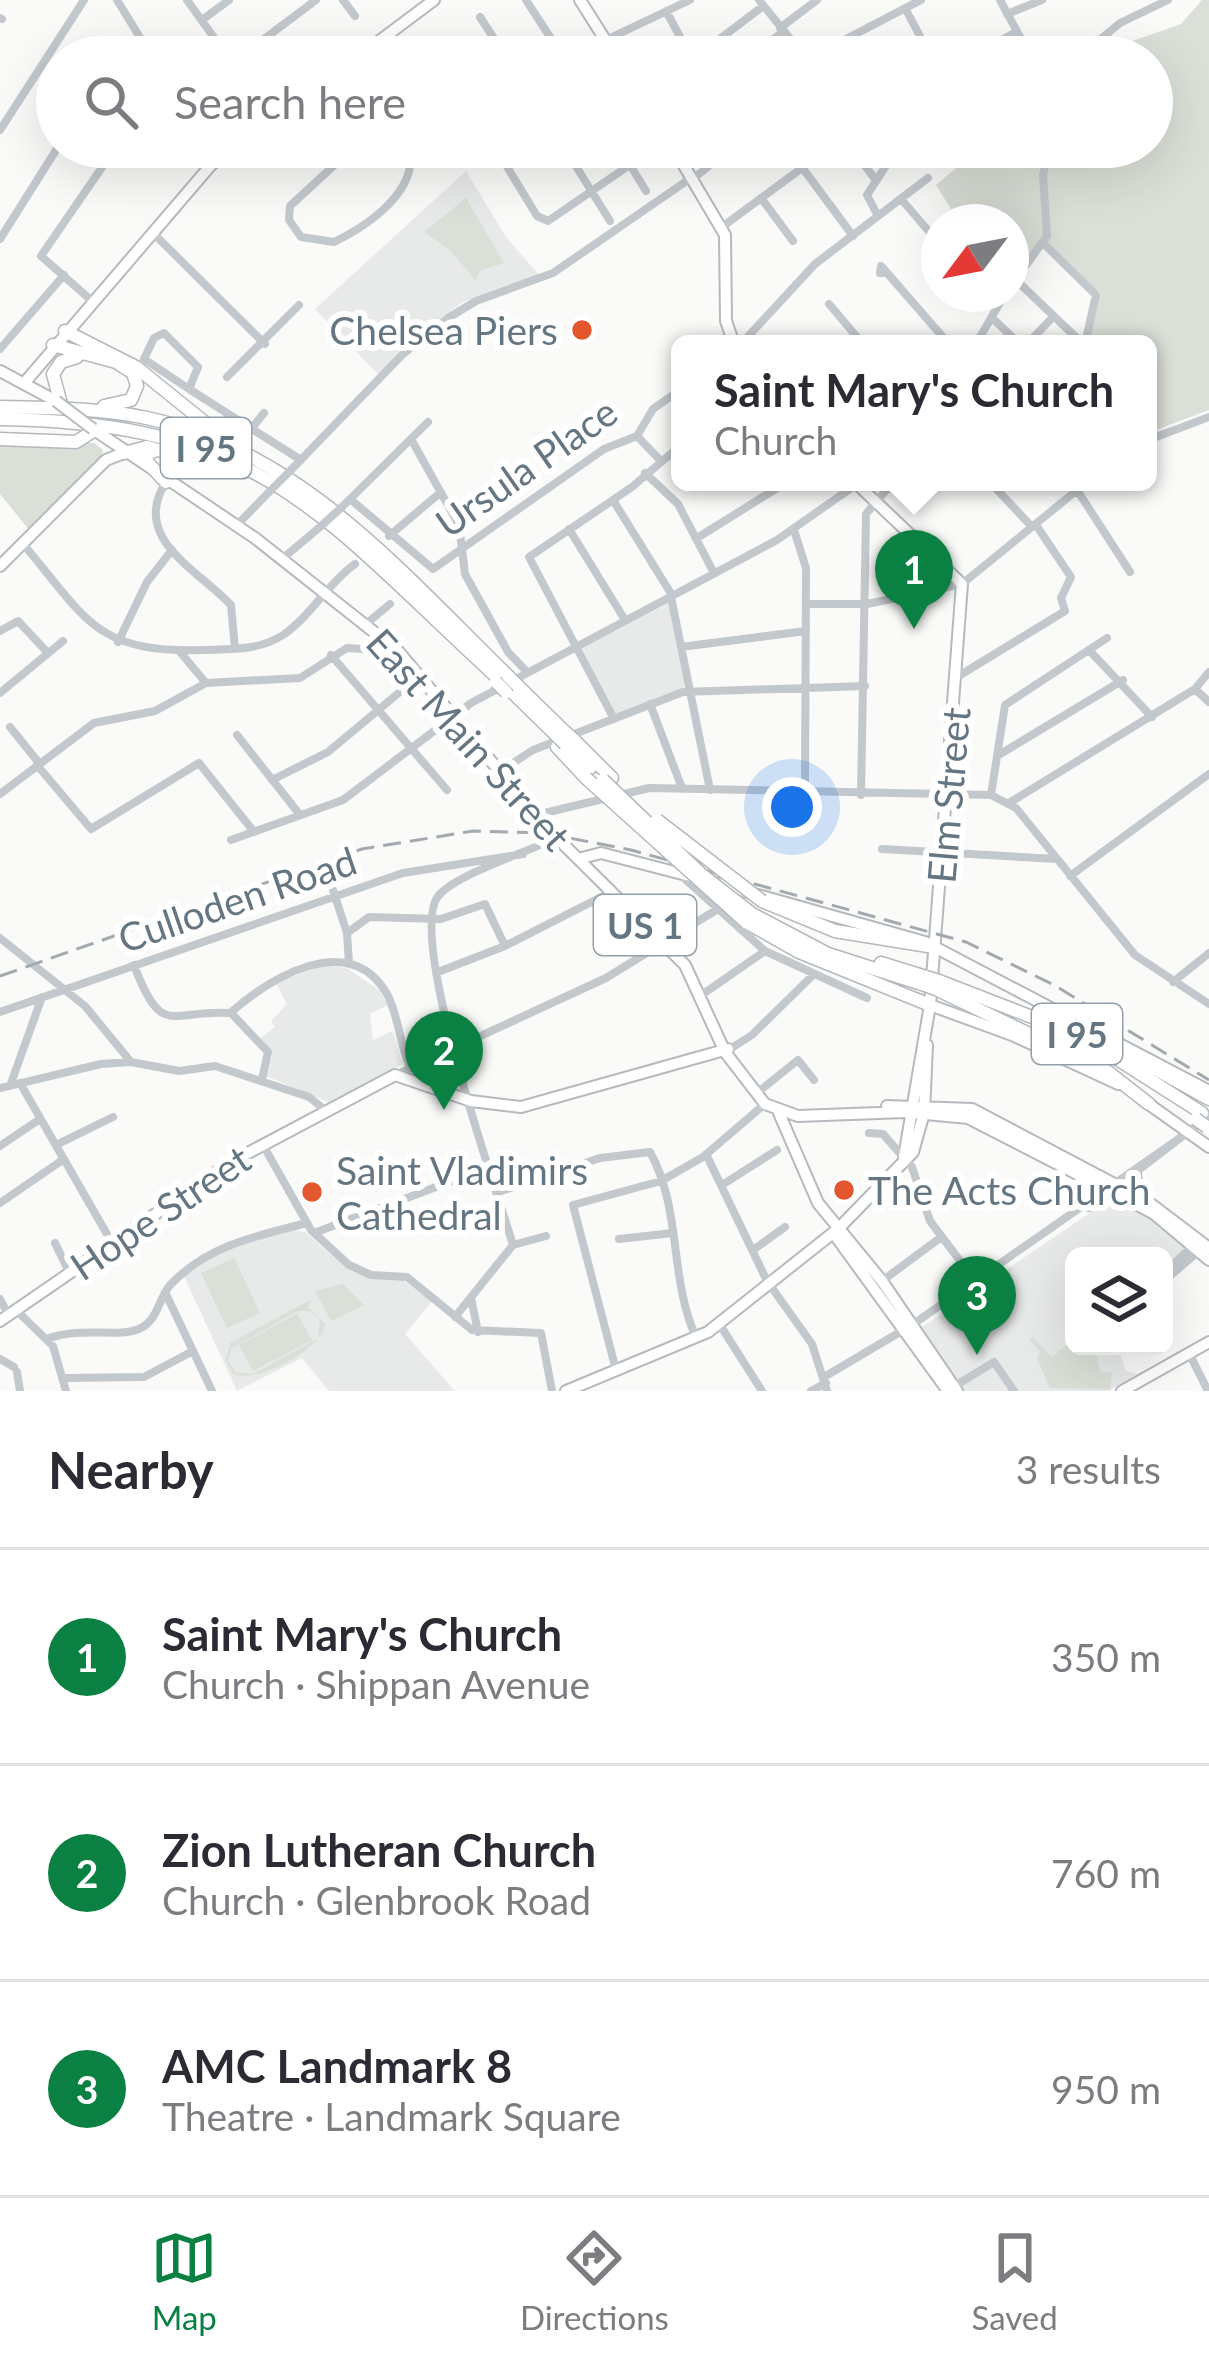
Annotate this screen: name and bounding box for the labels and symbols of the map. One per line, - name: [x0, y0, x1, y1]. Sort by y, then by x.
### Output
- north arrow: [921, 204, 1029, 312]
- place label: Chelsea Piers: [329, 307, 558, 353]
- marker: Chelsea Piers: [569, 317, 595, 343]
- street label: Ursula Place: [427, 388, 625, 546]
- road number: I 95: [161, 418, 251, 478]
- pin: 1: [875, 530, 953, 629]
- street label: East Main Street: [358, 619, 580, 859]
- street label: Elm Street: [917, 705, 979, 885]
- your location: [762, 777, 822, 837]
- street label: Culloden Road: [112, 837, 362, 961]
- road number: US 1: [594, 895, 696, 955]
- road number: I 95: [1032, 1004, 1122, 1064]
- pin: 2: [405, 1011, 483, 1110]
- street label: Hope Street: [62, 1135, 258, 1289]
- place label: Saint Vladimirs Cathedral: [336, 1147, 588, 1238]
- place label: The Acts Church: [868, 1167, 1150, 1213]
- marker: The Acts Church: [831, 1177, 857, 1203]
- marker: Saint Vladimirs Cathedral: [299, 1179, 325, 1205]
- pin: 3: [938, 1256, 1016, 1355]

